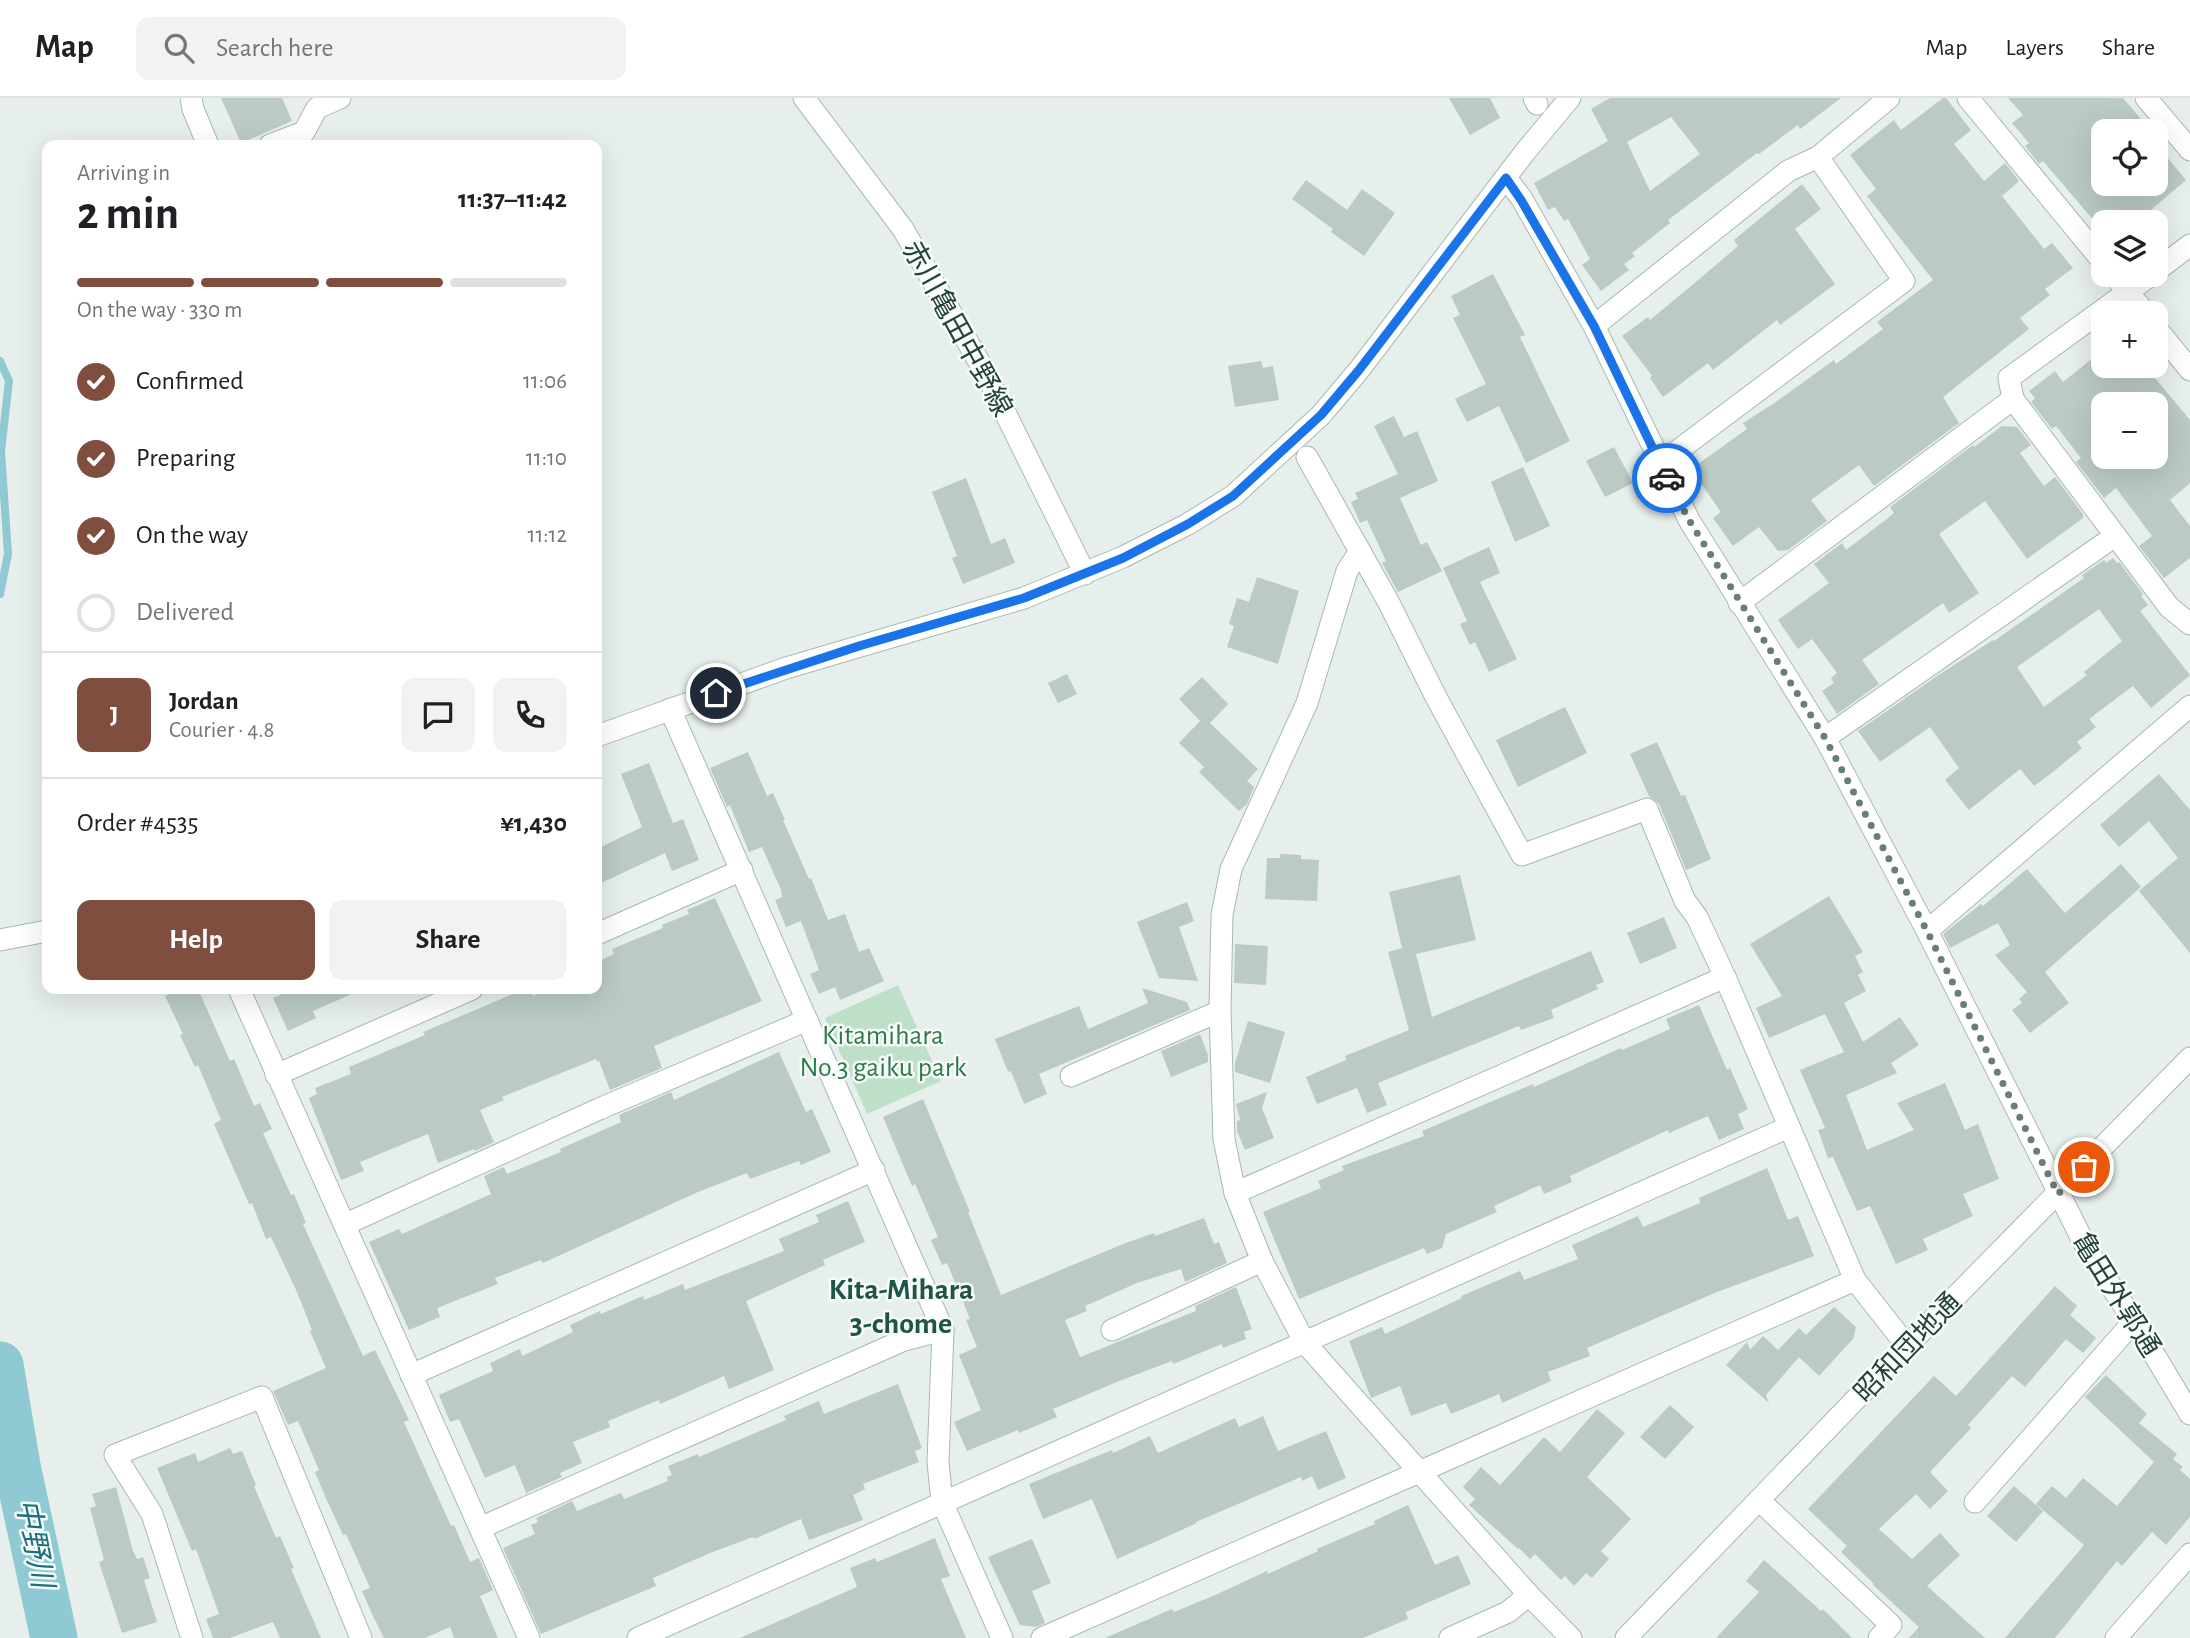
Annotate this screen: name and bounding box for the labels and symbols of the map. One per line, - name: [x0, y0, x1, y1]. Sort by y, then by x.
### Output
- street label: 赤川亀田中野線: [896, 235, 1018, 421]
- courier: [1632, 443, 1702, 513]
- pin: [686, 663, 746, 723]
- park label: Kitamihara No.3 gaiku park: [800, 1022, 967, 1082]
- pin: [2054, 1137, 2114, 1197]
- street label: 亀田外郭通: [2066, 1227, 2166, 1362]
- district label: Kita-Mihara 3-chome: [829, 1275, 973, 1339]
- street label: 昭和団地通: [1848, 1287, 1967, 1408]
- water label: 中野川: [11, 1496, 60, 1593]

